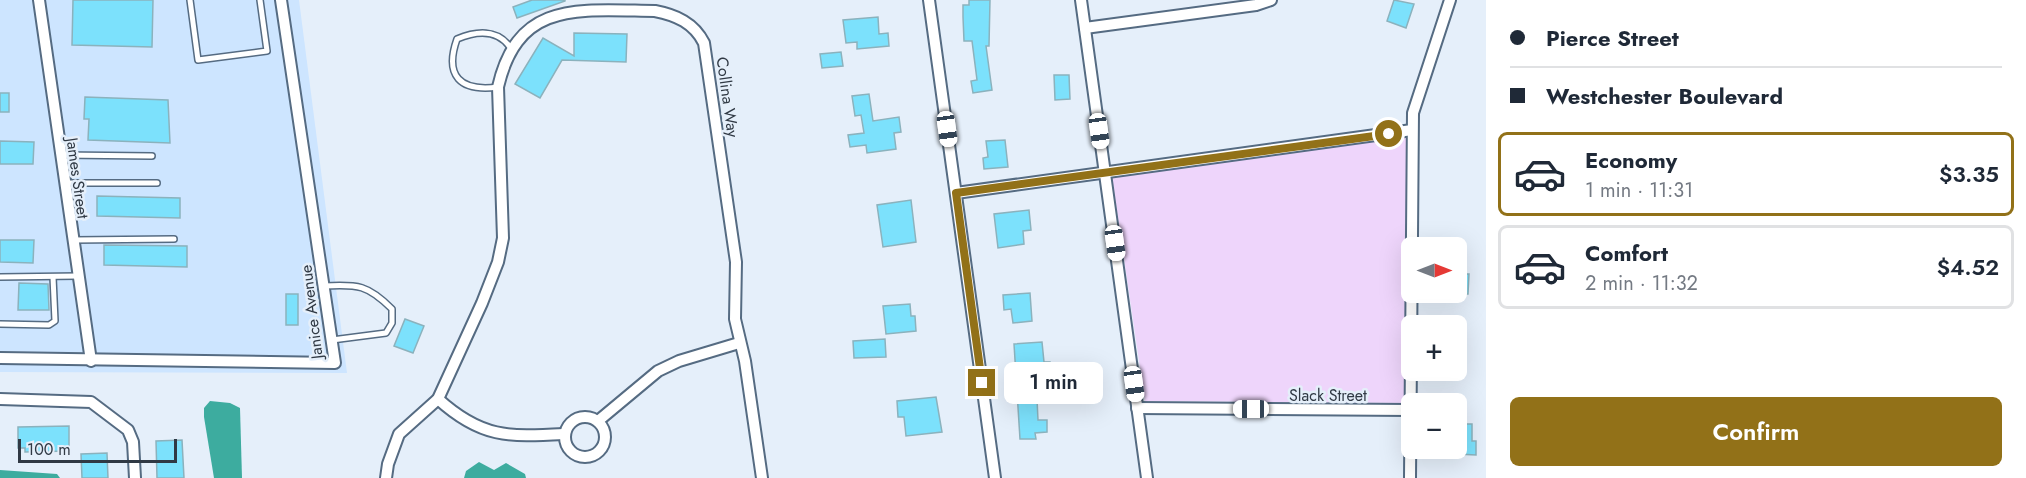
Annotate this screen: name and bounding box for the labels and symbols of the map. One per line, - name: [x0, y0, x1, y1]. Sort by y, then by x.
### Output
- street label: Collina Way: [710, 55, 745, 140]
- car: [936, 110, 958, 148]
- car: [1088, 112, 1110, 150]
- route start: [1375, 120, 1402, 147]
- street label: James Street: [60, 134, 95, 220]
- car: [1104, 224, 1126, 262]
- north arrow: [1401, 237, 1467, 303]
- street label: Janice Avenue: [294, 264, 329, 362]
- callout: 1 min: [1003, 362, 1102, 404]
- car: [1123, 365, 1145, 403]
- route end: [968, 369, 995, 396]
- street label: Slack Street: [1289, 384, 1367, 407]
- car: [1233, 400, 1269, 418]
- scale bar: [18, 436, 177, 464]

